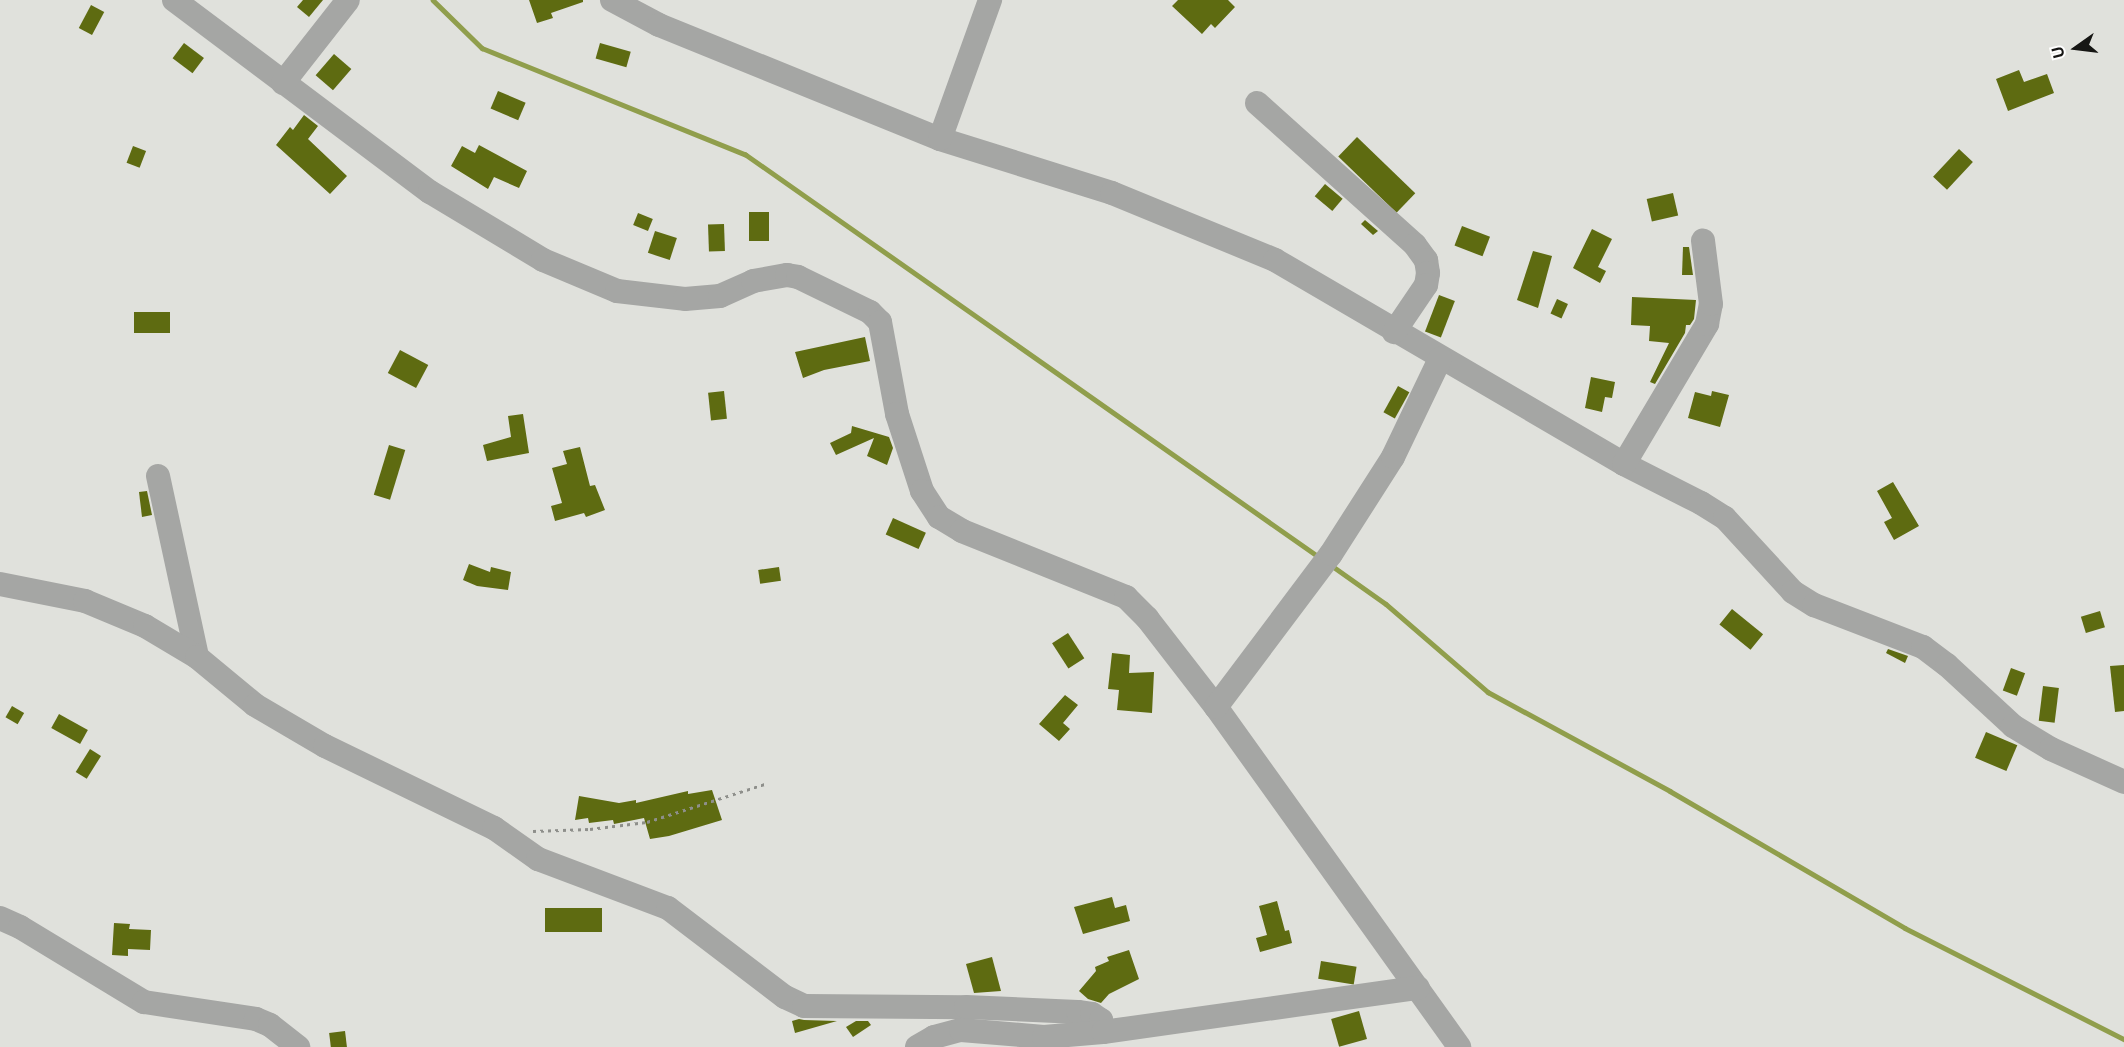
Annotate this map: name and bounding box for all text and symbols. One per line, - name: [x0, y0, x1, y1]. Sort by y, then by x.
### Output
- north arrow: [2046, 18, 2106, 78]
- text: U: [2047, 45, 2069, 60]

